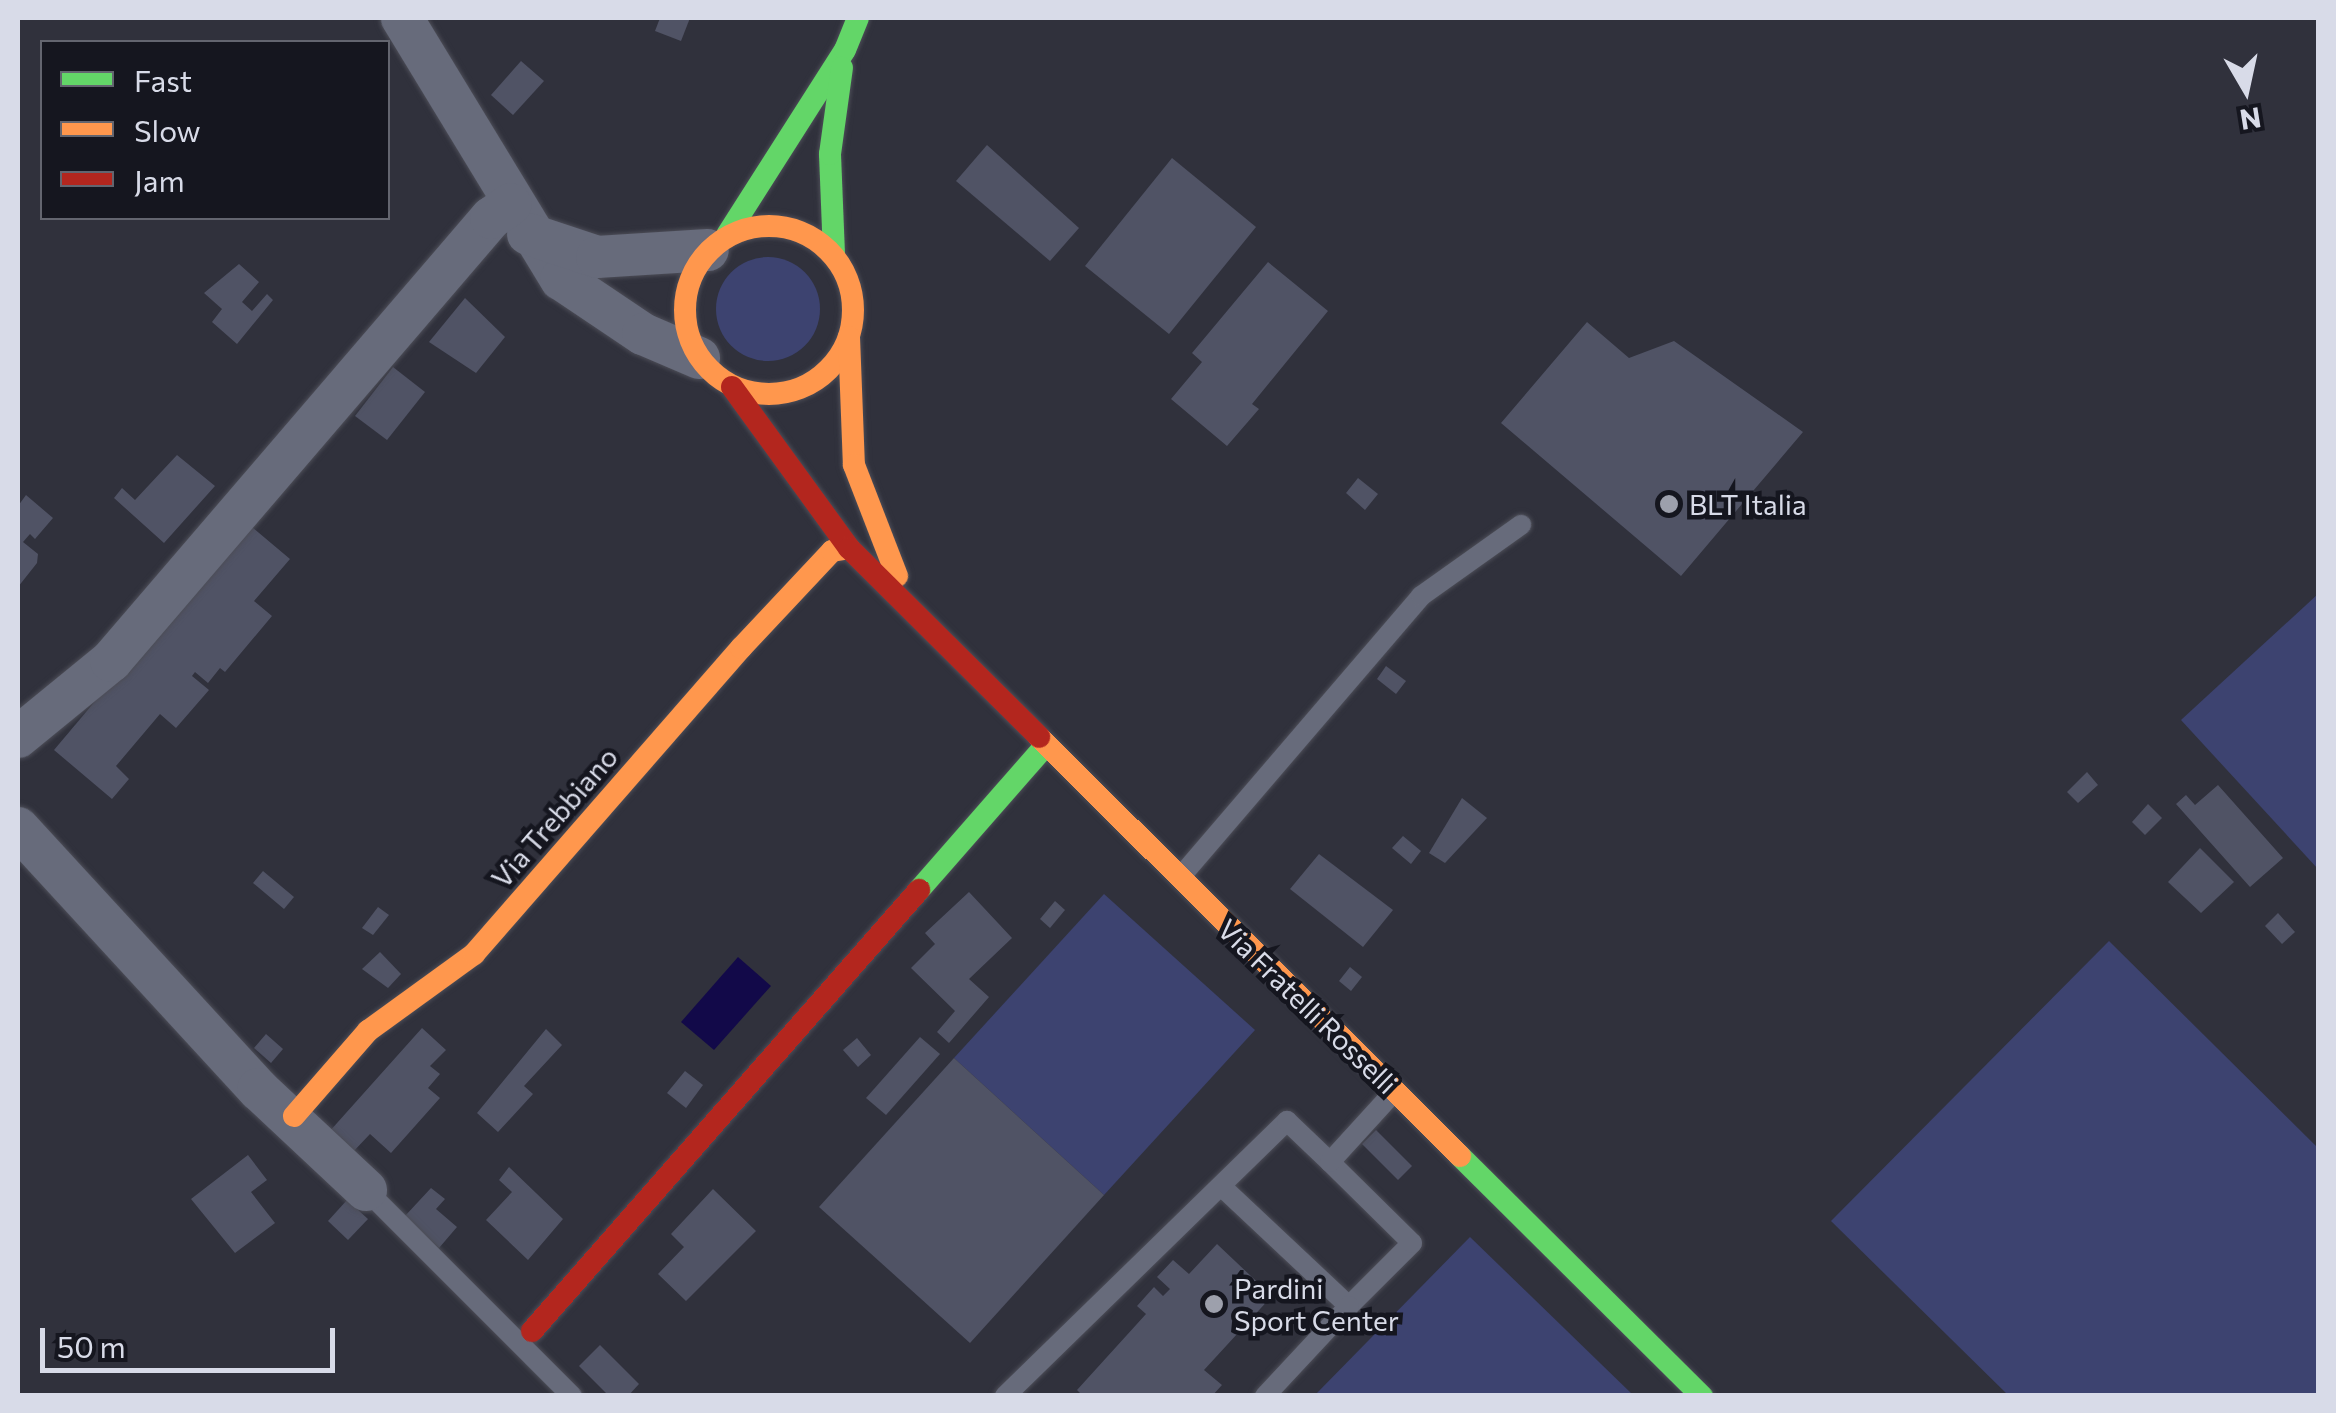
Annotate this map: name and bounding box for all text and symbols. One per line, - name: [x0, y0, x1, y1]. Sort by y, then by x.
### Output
- legend: [40, 40, 390, 220]
- north arrow: [2196, 40, 2296, 140]
- text: Fast: [134, 61, 192, 98]
- text: N: [2238, 101, 2264, 138]
- text: Slow: [134, 111, 201, 148]
- text: Jam: [134, 161, 185, 198]
- place label: BLT Italia: [1689, 487, 1807, 521]
- marker: BLT Italia: [1658, 493, 1680, 515]
- street label: Via Trebbiano: [484, 740, 624, 894]
- street label: Via Fratelli Rosselli: [1211, 912, 1405, 1100]
- place label: Pardini Sport Center: [1234, 1271, 1399, 1337]
- marker: Pardini Sport Center: [1203, 1293, 1225, 1315]
- scale bar: [45, 1308, 340, 1370]
- text: 50 m: [57, 1327, 126, 1364]

